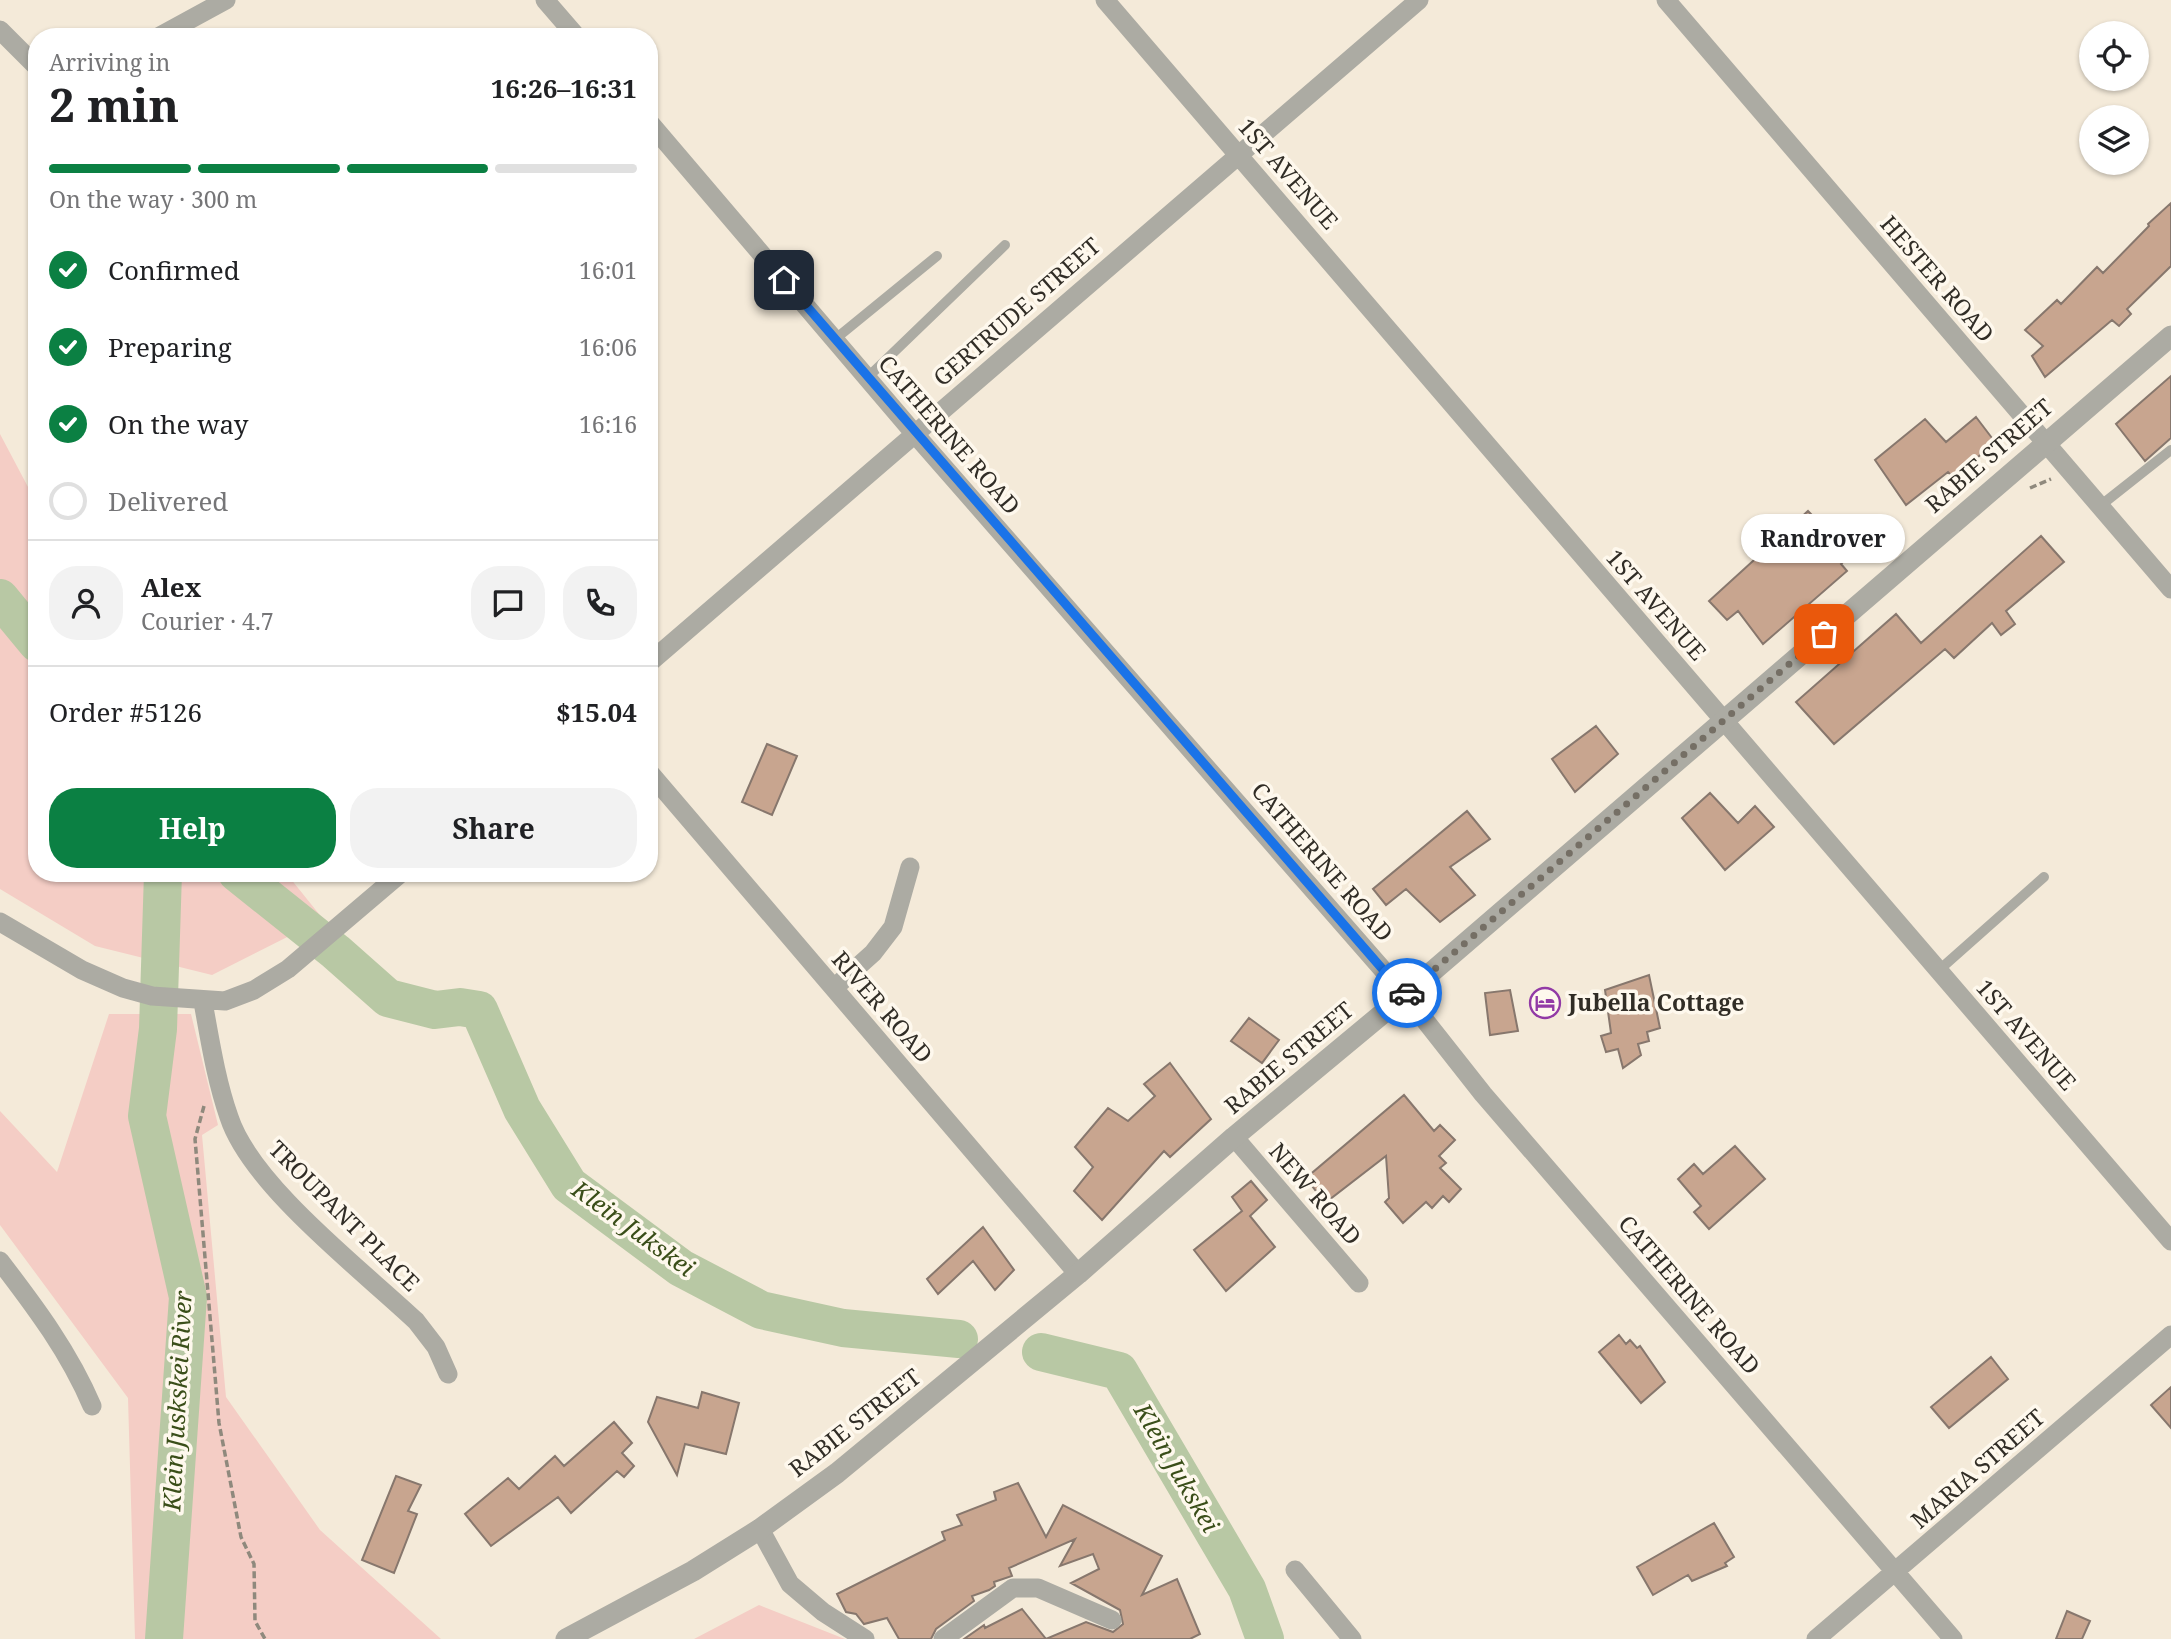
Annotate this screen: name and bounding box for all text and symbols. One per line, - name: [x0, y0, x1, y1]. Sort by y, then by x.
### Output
- map controls: [2079, 21, 2149, 175]
- button: locate: [2079, 21, 2149, 91]
- text: Arriving in: [49, 46, 170, 78]
- text: 16:26–16:31: [491, 70, 637, 106]
- text: 2 min: [49, 73, 179, 135]
- button: layers: [2079, 105, 2149, 175]
- street label: 1ST AVENUE: [1232, 111, 1346, 236]
- text: On the way · 300 m: [49, 183, 257, 215]
- street label: HESTER ROAD: [1874, 208, 2002, 349]
- street label: GERTRUDE STREET: [926, 230, 1107, 393]
- pin: [754, 250, 814, 310]
- icon: check: [49, 251, 87, 289]
- text: Confirmed: [108, 252, 240, 288]
- text: 16:01: [579, 254, 637, 286]
- icon: home: [765, 261, 803, 299]
- icon: check: [49, 328, 87, 366]
- text: Preparing: [108, 329, 232, 365]
- text: 16:06: [579, 331, 637, 363]
- street label: CATHERINE ROAD: [872, 348, 1028, 521]
- street label: RABIE STREET: [1918, 391, 2059, 520]
- icon: check: [49, 405, 87, 443]
- text: On the way: [108, 406, 248, 442]
- text: 16:16: [579, 408, 637, 440]
- text: Delivered: [108, 483, 228, 519]
- callout: Randrover: [1742, 515, 1906, 564]
- text: Randrover: [1760, 522, 1886, 554]
- street label: 1ST AVENUE: [1600, 542, 1714, 667]
- button: person: [49, 566, 123, 640]
- button: chat: [471, 566, 545, 640]
- button: phone: [563, 566, 637, 640]
- text: Alex: [141, 569, 201, 605]
- pin: [1794, 604, 1854, 664]
- text: Courier · 4.7: [141, 605, 274, 637]
- icon: bag: [1805, 615, 1843, 653]
- text: Order #5126: [49, 694, 202, 730]
- text: $15.04: [556, 694, 637, 730]
- street label: CATHERINE ROAD: [1245, 775, 1401, 948]
- button: Help: [49, 788, 336, 868]
- button: Share: [350, 788, 637, 868]
- street label: RIVER ROAD: [825, 944, 940, 1069]
- courier: [1372, 958, 1442, 1028]
- street label: 1ST AVENUE: [1970, 972, 2084, 1097]
- icon: car: [1388, 974, 1426, 1012]
- hotel icon: Jubella Cottage: [1528, 986, 1562, 1020]
- place label: Jubella Cottage: [1567, 986, 1744, 1018]
- street label: RABIE STREET: [1217, 994, 1360, 1121]
- street label: TROUPANT PLACE: [262, 1133, 427, 1298]
- street label: NEW ROAD: [1262, 1135, 1369, 1251]
- water label: Klein Jukskei: [565, 1172, 702, 1283]
- street label: CATHERINE ROAD: [1612, 1208, 1768, 1381]
- water label: Klein Juskskei River: [154, 1289, 199, 1513]
- street label: RABIE STREET: [782, 1361, 927, 1484]
- water label: Klein Jukskei: [1127, 1396, 1228, 1538]
- street label: MARIA STREET: [1904, 1401, 2051, 1535]

